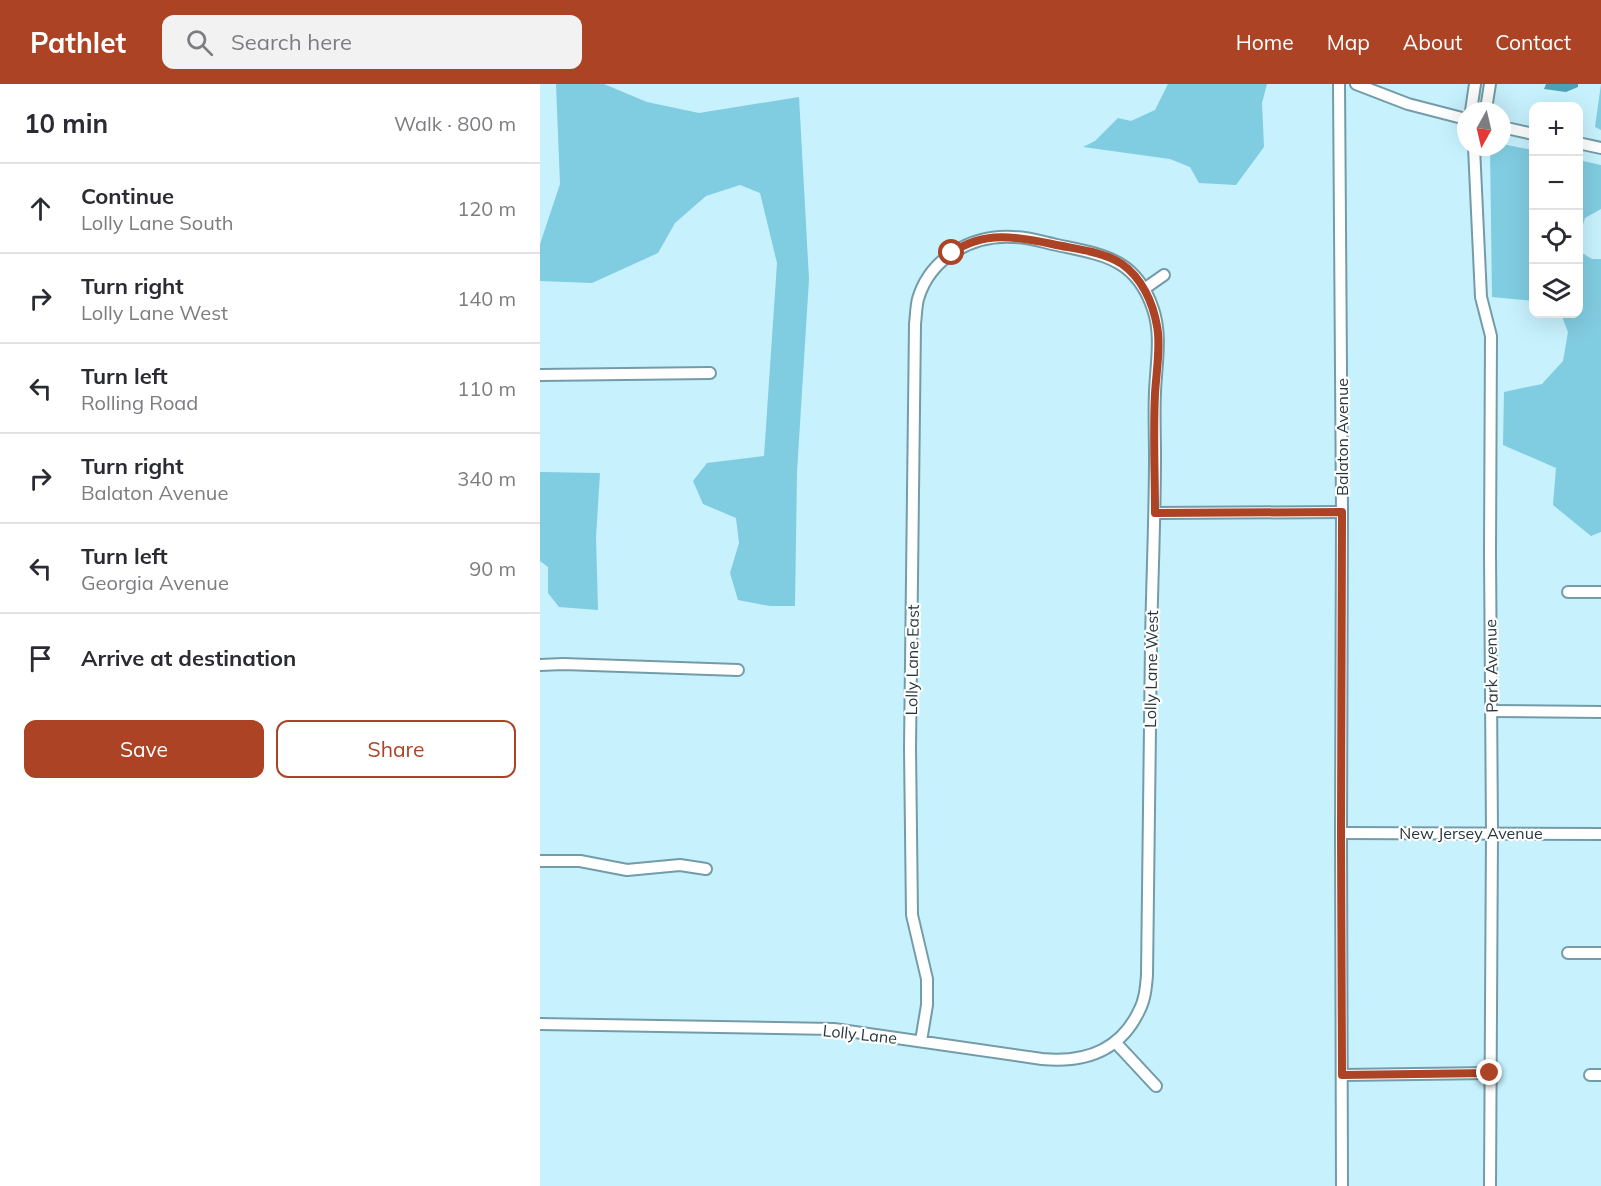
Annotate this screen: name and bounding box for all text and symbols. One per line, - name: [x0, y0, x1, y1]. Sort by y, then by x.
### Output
- search box: [162, 15, 582, 69]
- text: Pathlet: [30, 25, 126, 60]
- icon: search: [183, 26, 216, 59]
- text: Search here: [231, 28, 352, 56]
- text: Home: [1236, 29, 1294, 55]
- text: Map: [1327, 29, 1370, 55]
- text: About: [1403, 29, 1462, 55]
- text: Contact: [1495, 29, 1571, 55]
- north arrow: [1457, 102, 1511, 156]
- map controls: [1529, 102, 1583, 318]
- button: +: [1529, 102, 1583, 156]
- text: 10 min: [24, 107, 108, 140]
- text: Walk · 800 m: [394, 111, 516, 136]
- button: −: [1529, 156, 1583, 210]
- text: Continue: [81, 182, 174, 210]
- icon: ahead: [24, 192, 57, 225]
- text: 120 m: [457, 196, 516, 221]
- text: Lolly Lane South: [81, 210, 233, 235]
- button: locate: [1529, 210, 1583, 264]
- route start: [938, 239, 964, 265]
- button: layers: [1529, 264, 1583, 318]
- text: Turn right: [81, 272, 184, 300]
- icon: right: [24, 282, 57, 315]
- text: 140 m: [457, 286, 516, 311]
- text: Lolly Lane West: [81, 300, 228, 325]
- text: Turn left: [81, 362, 168, 390]
- icon: left: [24, 372, 57, 405]
- text: 110 m: [457, 376, 516, 401]
- street label: Balaton Avenue: [1332, 378, 1352, 496]
- text: Rolling Road: [81, 390, 198, 415]
- text: Turn right: [81, 452, 184, 480]
- icon: right: [24, 462, 57, 495]
- text: 340 m: [457, 466, 516, 491]
- text: Balaton Avenue: [81, 480, 228, 505]
- text: Turn left: [81, 542, 168, 570]
- icon: left: [24, 552, 57, 585]
- text: 90 m: [469, 556, 516, 581]
- text: Georgia Avenue: [81, 570, 229, 595]
- street label: Lolly Lane East: [901, 604, 923, 716]
- street label: Lolly Lane West: [1140, 610, 1162, 728]
- street label: Park Avenue: [1480, 619, 1502, 713]
- icon: arrive: [24, 642, 57, 675]
- text: Arrive at destination: [81, 644, 296, 672]
- button: Save: [24, 720, 264, 778]
- button: Share: [276, 720, 516, 778]
- street label: New Jersey Avenue: [1399, 823, 1543, 843]
- street label: Lolly Lane: [822, 1020, 898, 1048]
- route end: [1476, 1059, 1502, 1085]

